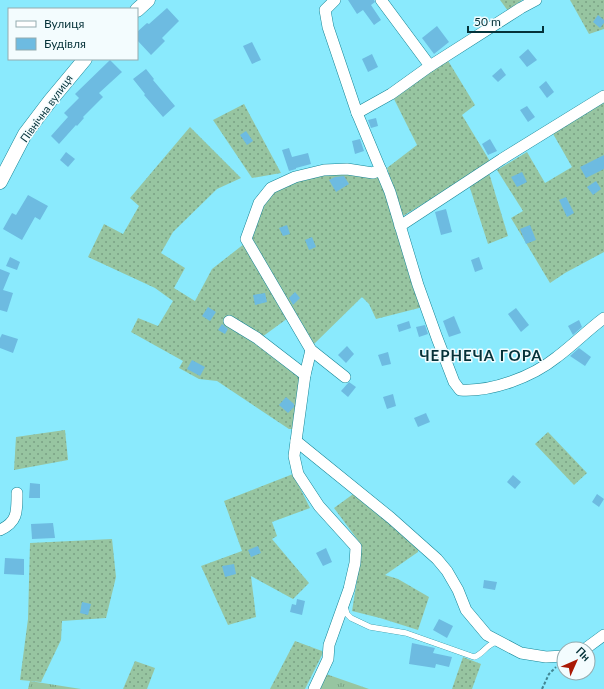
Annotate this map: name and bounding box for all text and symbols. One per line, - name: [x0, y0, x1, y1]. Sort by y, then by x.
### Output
- legend: [8, 8, 138, 60]
- scale bar: [468, 8, 543, 34]
- text: 50 m: [474, 14, 501, 29]
- text: Вулиця: [44, 16, 84, 31]
- text: Будівля: [44, 36, 86, 51]
- street label: Північна вулиця: [17, 72, 75, 144]
- district label: ЧЕРНЕЧА ГОРА: [419, 346, 543, 364]
- north arrow: [556, 641, 596, 681]
- text: Пн: [574, 644, 593, 663]

